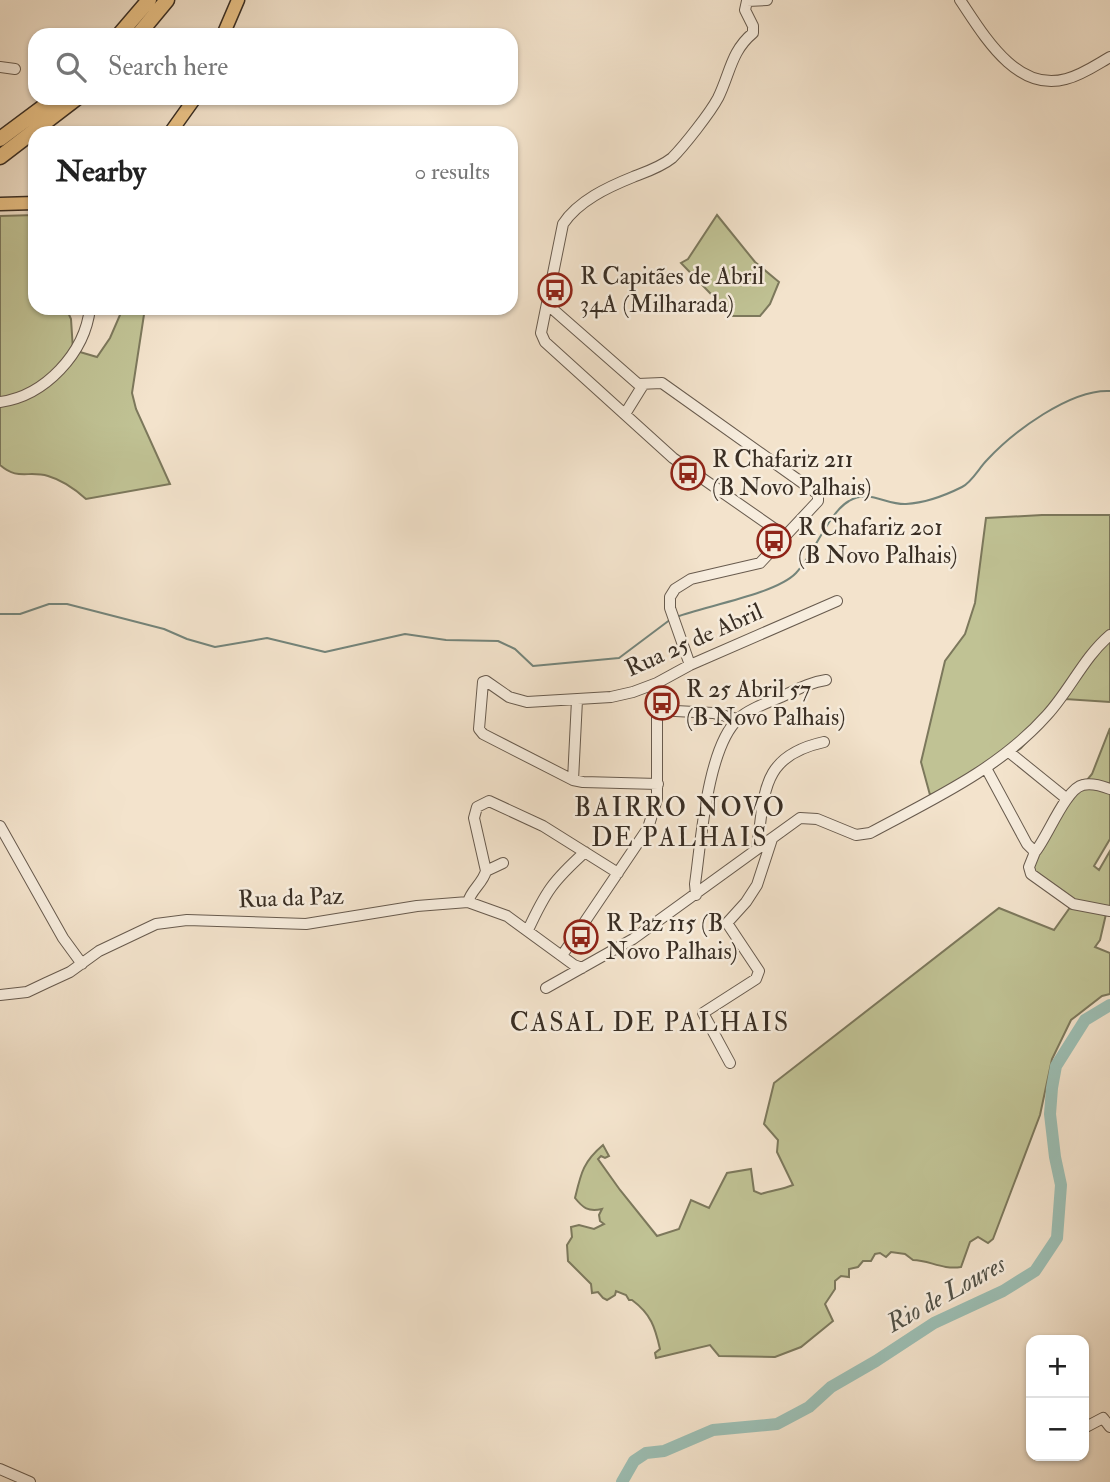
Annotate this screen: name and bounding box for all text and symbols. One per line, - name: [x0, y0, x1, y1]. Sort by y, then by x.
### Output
- search box: [28, 28, 518, 105]
- icon: search: [52, 48, 90, 86]
- text: Search here: [108, 51, 228, 83]
- text: Nearby: [56, 153, 146, 190]
- text: 0 results: [414, 157, 490, 186]
- place label: R Capitães de Abril 34A (Milharada): [580, 261, 764, 320]
- bus stop icon: R Capitães de Abril 34A (Milharada): [536, 271, 574, 309]
- place label: R Chafariz 211 (B Novo Palhais): [712, 444, 871, 503]
- bus stop icon: R Chafariz 211 (B Novo Palhais): [669, 454, 707, 492]
- place label: R Chafariz 201 (B Novo Palhais): [798, 512, 957, 571]
- bus stop icon: R Chafariz 201 (B Novo Palhais): [755, 522, 793, 560]
- street label: Rua 25 de Abril: [620, 596, 768, 684]
- place label: R 25 Abril 57 (B Novo Palhais): [686, 674, 845, 733]
- bus stop icon: R 25 Abril 57 (B Novo Palhais): [643, 684, 681, 722]
- district label: BAIRRO NOVO DE PALHAIS: [574, 792, 786, 854]
- street label: Rua da Paz: [238, 881, 345, 915]
- place label: R Paz 115 (B Novo Palhais): [606, 908, 738, 967]
- bus stop icon: R Paz 115 (B Novo Palhais): [562, 918, 600, 956]
- district label: CASAL DE PALHAIS: [510, 1007, 790, 1039]
- water label: Rio de Loures: [880, 1248, 1012, 1340]
- map controls: [1026, 1335, 1089, 1461]
- button: +: [1026, 1335, 1089, 1398]
- button: −: [1026, 1398, 1089, 1461]

